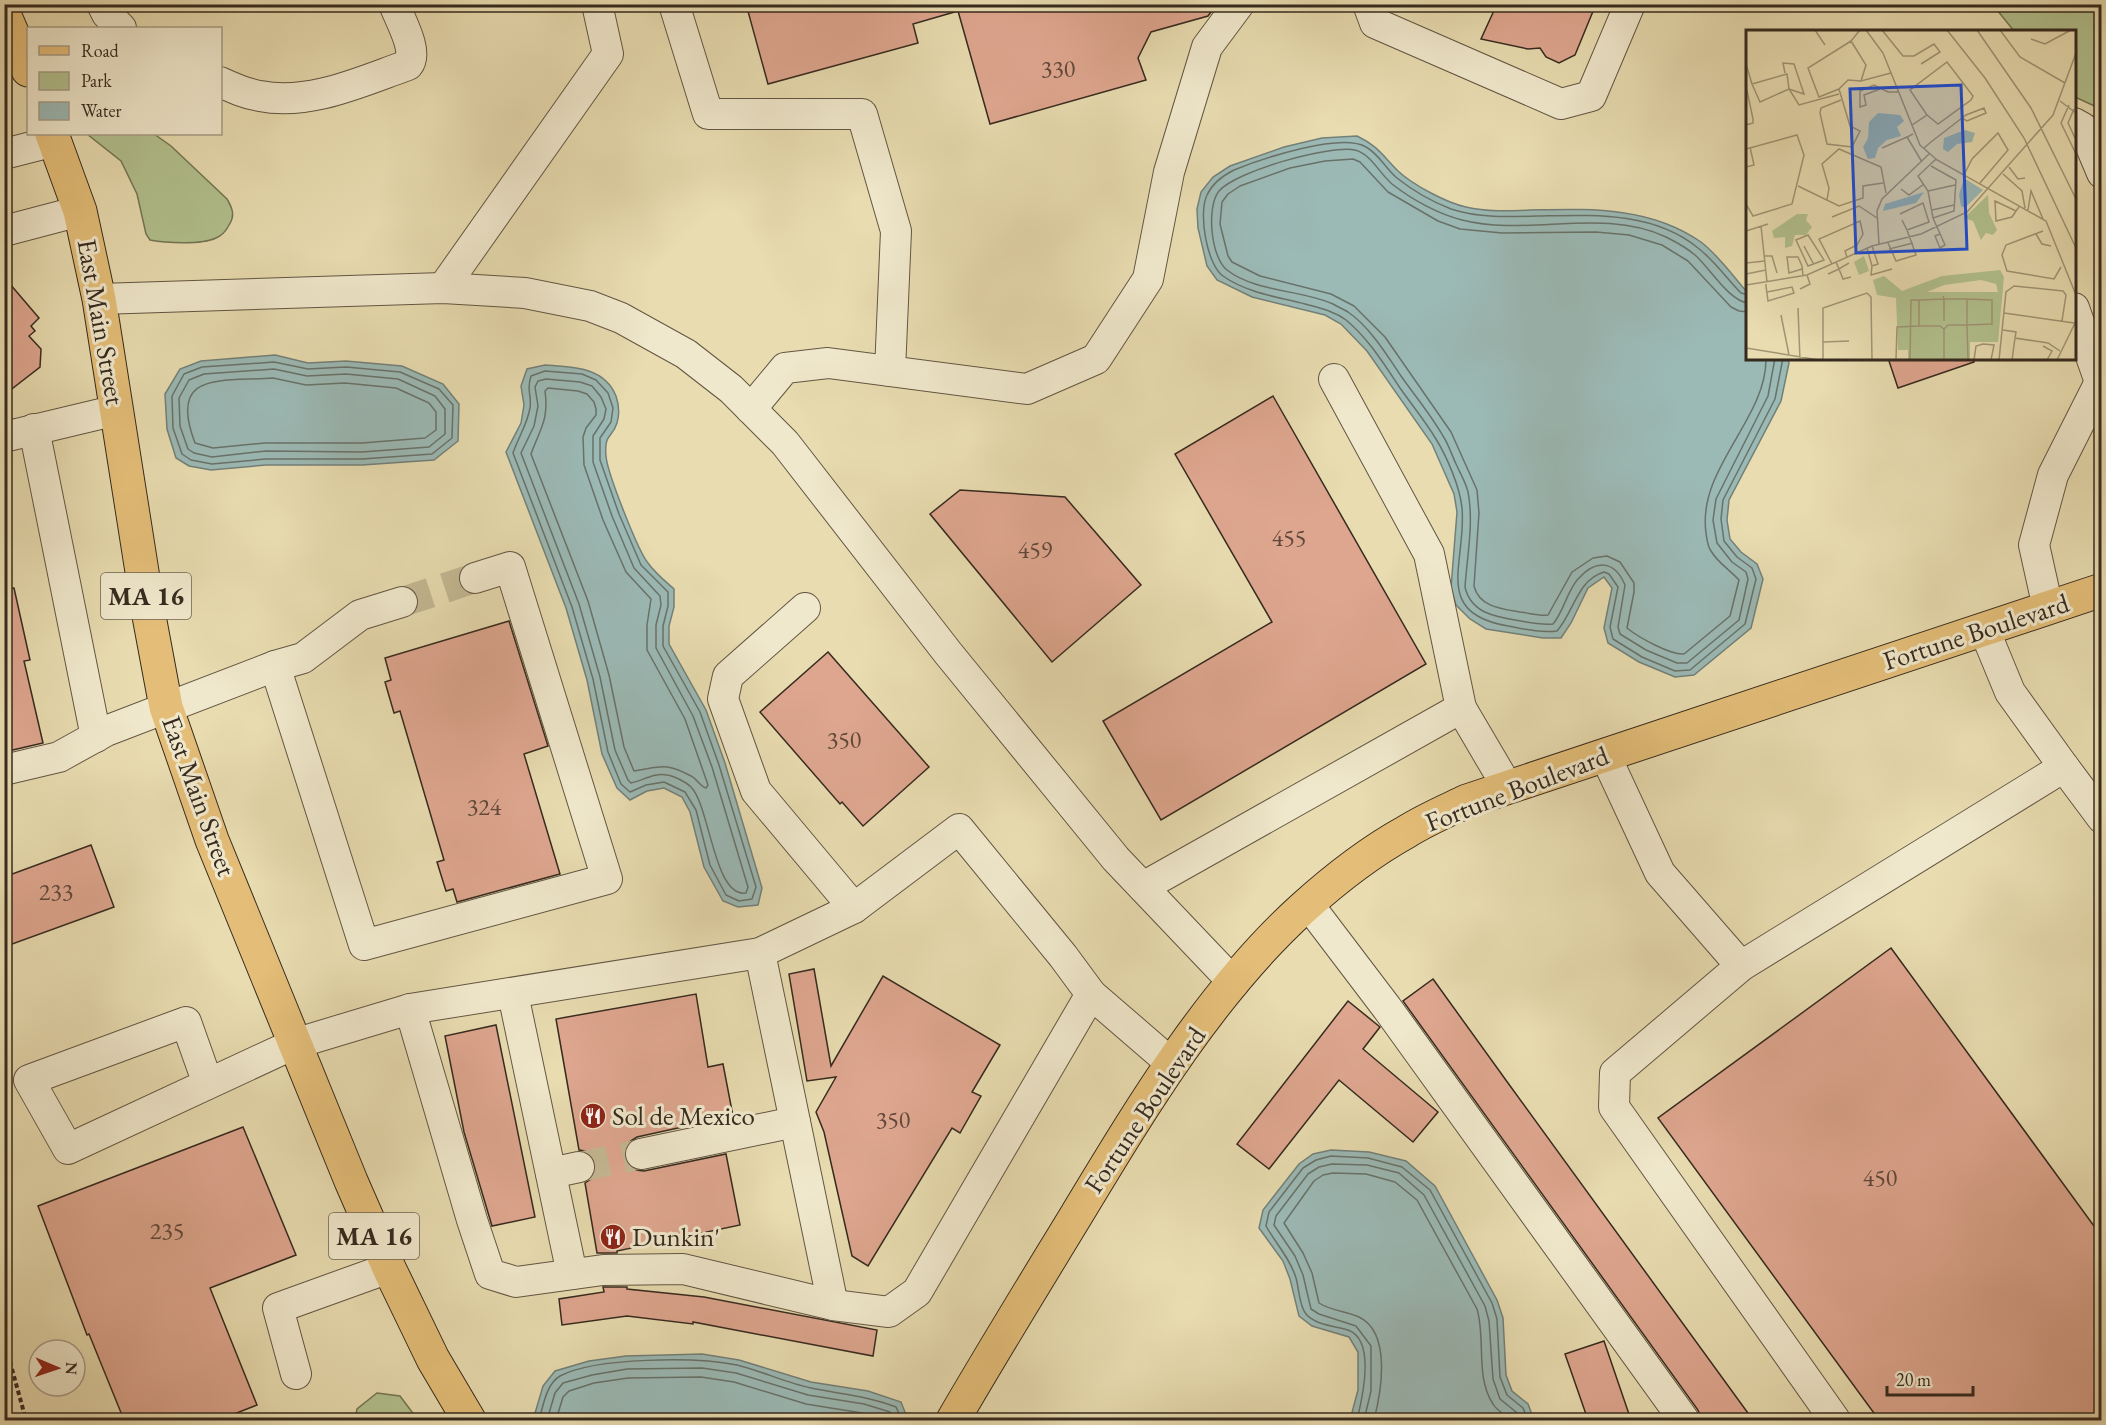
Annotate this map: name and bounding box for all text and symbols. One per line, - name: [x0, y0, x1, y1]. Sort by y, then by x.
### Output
- legend: [27, 27, 222, 135]
- inset map: [1746, 30, 2076, 360]
- text: Road: [81, 39, 120, 62]
- house number: 330: [1041, 53, 1075, 84]
- text: Park: [81, 69, 112, 92]
- text: Water: [81, 99, 122, 122]
- street label: East Main Street: [70, 236, 133, 408]
- house number: 455: [1272, 522, 1306, 553]
- house number: 459: [1018, 534, 1053, 565]
- road number: MA 16: [101, 573, 191, 619]
- street label: Fortune Boulevard: [1878, 585, 2074, 678]
- street label: East Main Street: [154, 711, 245, 881]
- house number: 350: [827, 724, 861, 755]
- street label: Fortune Boulevard: [1420, 737, 1614, 840]
- house number: 324: [467, 791, 502, 822]
- house number: 233: [39, 876, 73, 907]
- street label: Fortune Boulevard: [1076, 1019, 1213, 1200]
- place label: Sol de Mexico: [612, 1098, 755, 1133]
- restaurant icon: Sol de Mexico: [578, 1101, 608, 1131]
- house number: 350: [876, 1104, 910, 1135]
- house number: 450: [1863, 1162, 1897, 1193]
- road number: MA 16: [329, 1213, 419, 1259]
- house number: 235: [150, 1215, 184, 1246]
- place label: Dunkin': [632, 1219, 720, 1254]
- restaurant icon: Dunkin': [598, 1222, 628, 1252]
- north arrow: [27, 1338, 87, 1398]
- scale bar: [1887, 1359, 1972, 1397]
- text: N: [61, 1362, 82, 1375]
- text: 20 m: [1896, 1368, 1931, 1391]

